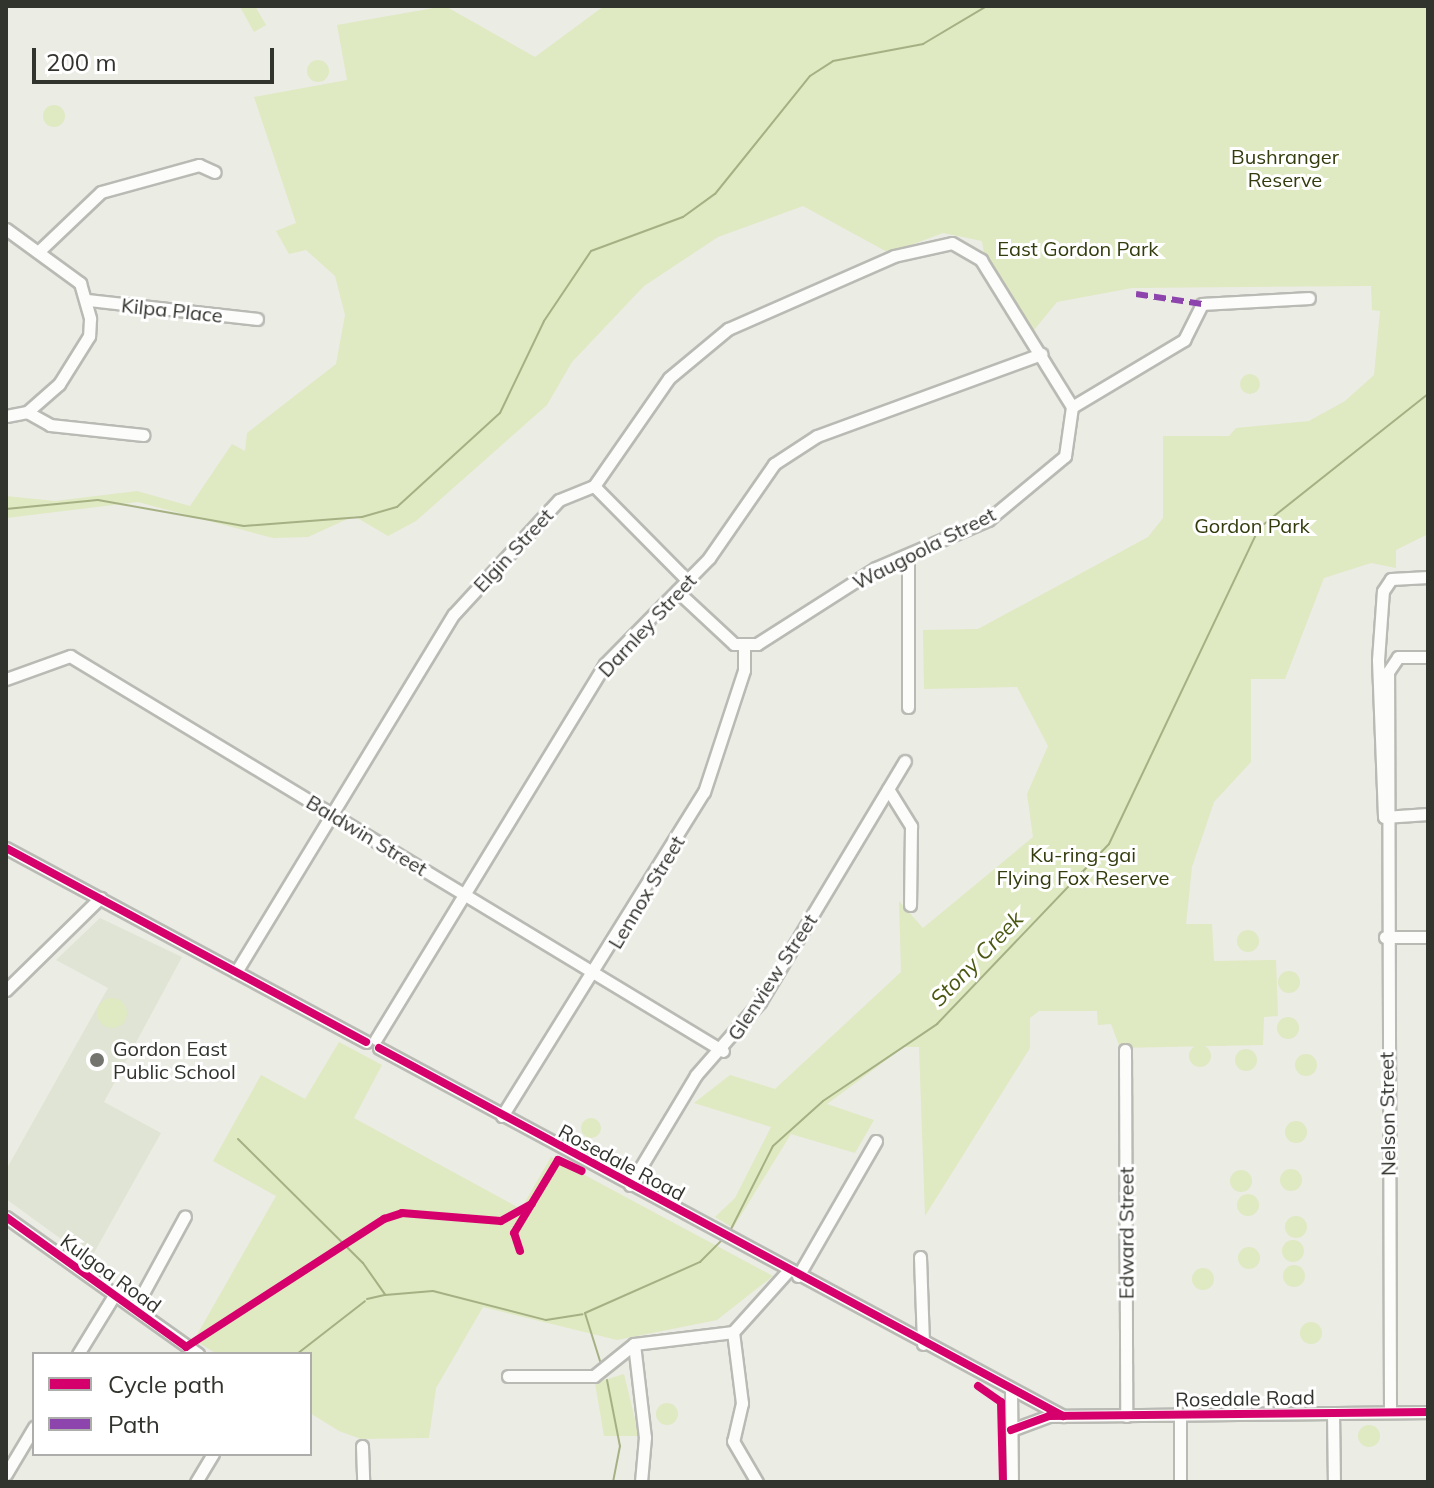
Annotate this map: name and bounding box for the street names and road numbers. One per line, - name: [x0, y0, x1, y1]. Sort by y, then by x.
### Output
- street label: Kilpa Place: [120, 293, 224, 327]
- street label: Waugoola Street: [849, 502, 999, 594]
- street label: Elgin Street: [468, 503, 558, 597]
- street label: Darnley Street: [593, 568, 701, 682]
- street label: Baldwin Street: [302, 789, 432, 881]
- street label: Lennox Street: [603, 831, 689, 953]
- street label: Glenview Street: [722, 909, 822, 1045]
- street label: Nelson Street: [1374, 1052, 1400, 1176]
- street label: Rosedale Road: [555, 1119, 689, 1205]
- street label: Edward Street: [1114, 1167, 1138, 1299]
- street label: Kulgoa Road: [56, 1228, 166, 1318]
- street label: Rosedale Road: [1175, 1385, 1315, 1411]

